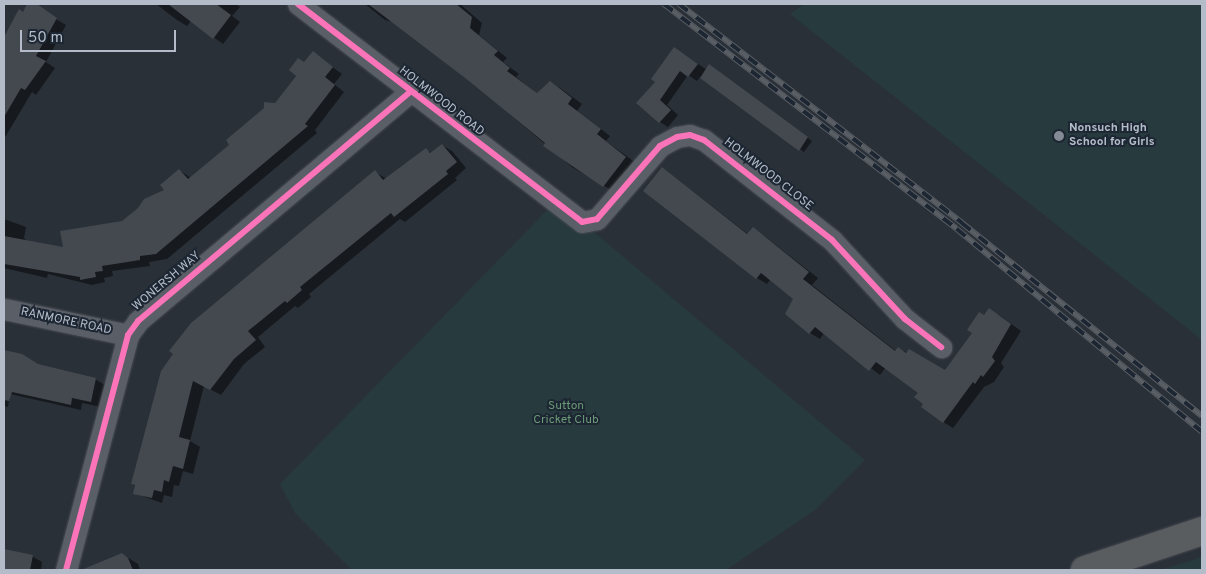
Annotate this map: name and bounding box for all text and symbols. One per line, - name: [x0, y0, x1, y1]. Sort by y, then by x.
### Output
- scale bar: [22, 20, 179, 52]
- text: 50 m: [28, 29, 63, 48]
- street label: HOLMWOOD ROAD: [396, 64, 486, 140]
- place label: Nonsuch High School for Girls: [1069, 122, 1155, 150]
- marker: Nonsuch High School for Girls: [1053, 130, 1065, 142]
- street label: HOLMWOOD CLOSE: [720, 136, 816, 214]
- street label: WONERSH WAY: [130, 249, 204, 315]
- street label: RANMORE ROAD: [19, 305, 113, 339]
- park label: Sutton Cricket Club: [533, 400, 599, 428]

